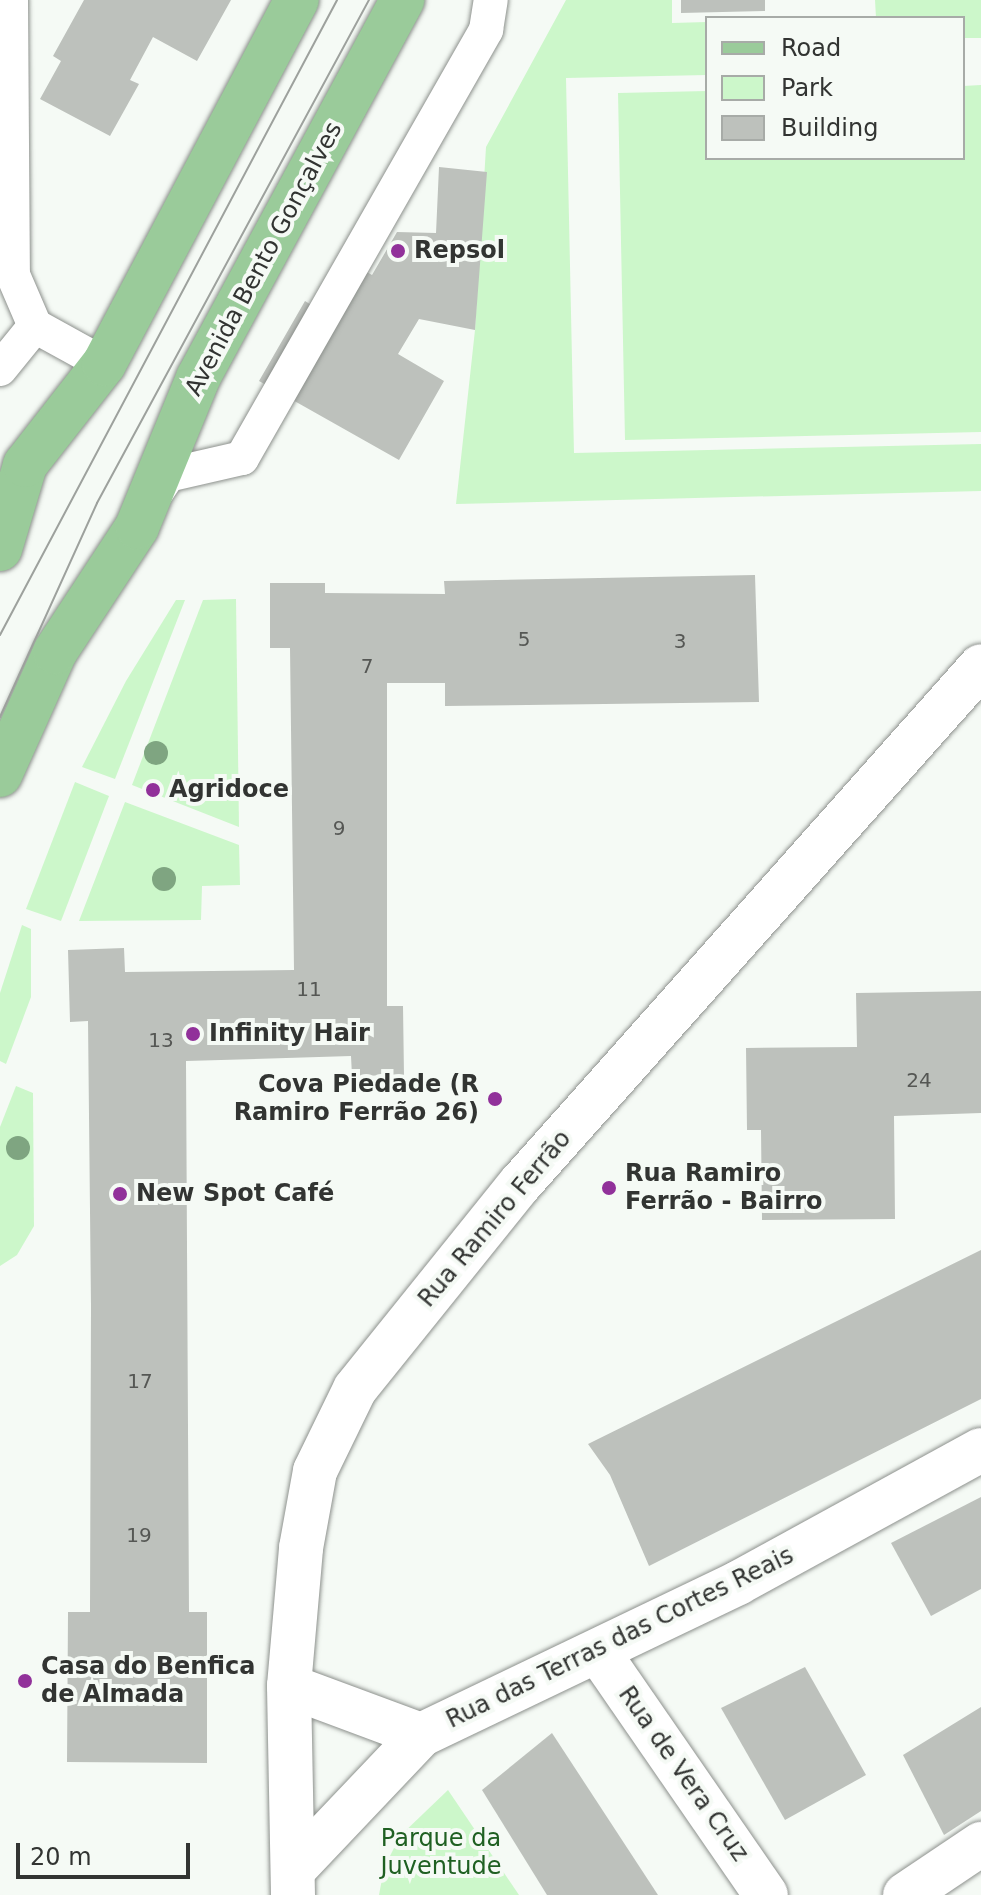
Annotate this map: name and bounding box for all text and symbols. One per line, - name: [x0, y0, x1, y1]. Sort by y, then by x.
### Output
- legend: [705, 16, 965, 160]
- text: Road: [781, 34, 841, 62]
- text: Park: [781, 74, 833, 102]
- text: Building: [781, 114, 878, 142]
- street label: Avenida Bento Gonçalves: [179, 117, 349, 401]
- place label: Repsol: [414, 237, 505, 265]
- marker: Repsol: [389, 242, 407, 260]
- house number: 5: [518, 627, 530, 651]
- house number: 3: [674, 629, 686, 653]
- house number: 7: [361, 654, 373, 678]
- place label: Agridoce: [169, 776, 289, 804]
- marker: Agridoce: [144, 781, 162, 799]
- house number: 9: [333, 816, 345, 840]
- house number: 11: [296, 977, 322, 1001]
- place label: Infinity Hair: [209, 1020, 370, 1048]
- marker: Infinity Hair: [184, 1025, 202, 1043]
- house number: 13: [148, 1028, 174, 1052]
- house number: 24: [906, 1068, 932, 1092]
- place label: Cova Piedade (R Ramiro Ferrão 26): [234, 1071, 479, 1127]
- marker: Cova Piedade (R Ramiro Ferrão 26): [486, 1090, 504, 1108]
- street label: Rua Ramiro Ferrão: [413, 1125, 577, 1313]
- place label: Rua Ramiro Ferrão - Bairro: [625, 1160, 823, 1216]
- marker: Rua Ramiro Ferrão - Bairro: [600, 1179, 618, 1197]
- place label: New Spot Café: [136, 1180, 334, 1208]
- marker: New Spot Café: [111, 1185, 129, 1203]
- house number: 17: [127, 1369, 153, 1393]
- house number: 19: [126, 1523, 152, 1547]
- street label: Rua das Terras das Cortes Reais: [442, 1541, 798, 1735]
- place label: Casa do Benfica de Almada: [41, 1653, 256, 1709]
- marker: Casa do Benfica de Almada: [16, 1672, 34, 1690]
- street label: Rua de Vera Cruz: [612, 1681, 754, 1867]
- park label: Parque da Juventude: [380, 1825, 502, 1881]
- scale bar: [20, 1827, 194, 1877]
- text: 20 m: [30, 1843, 92, 1871]

